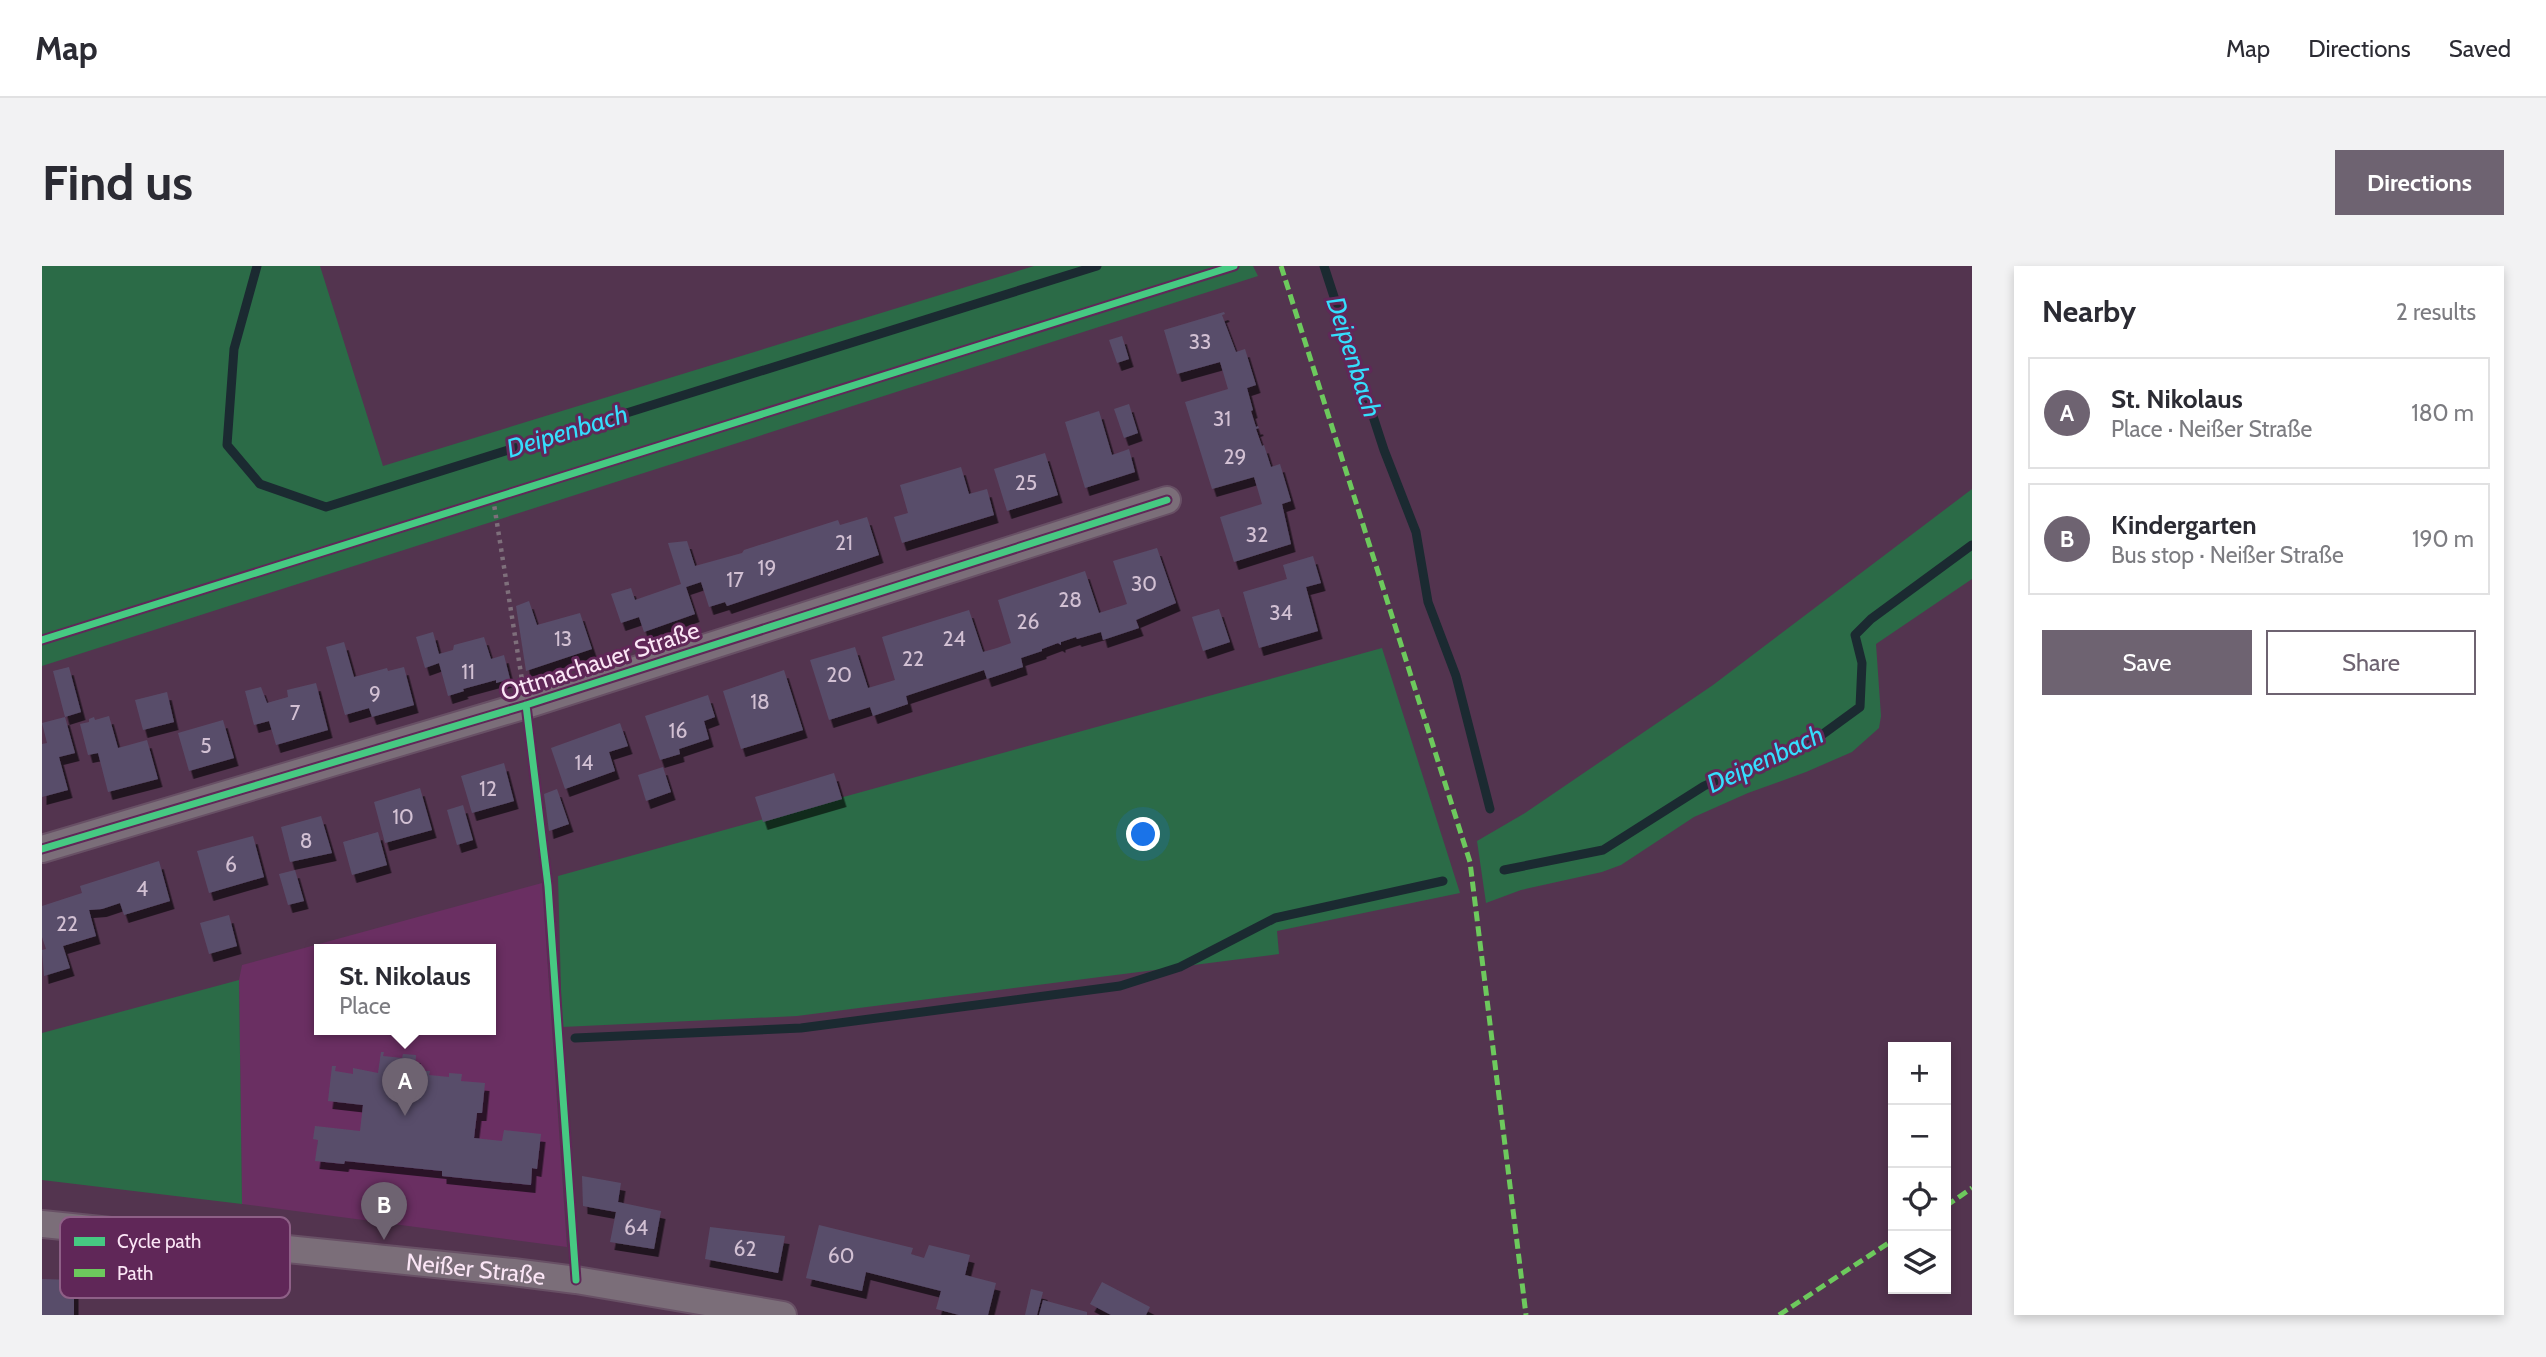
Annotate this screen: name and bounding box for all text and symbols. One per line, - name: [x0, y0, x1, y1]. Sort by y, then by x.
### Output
- text: Map: [35, 28, 98, 68]
- text: Map: [2226, 34, 2270, 63]
- text: Directions: [2308, 34, 2411, 63]
- text: Saved: [2449, 34, 2511, 63]
- button: Directions: [2335, 150, 2504, 215]
- text: Find us: [42, 153, 193, 212]
- water label: Deipenbach: [1319, 292, 1389, 422]
- text: Nearby: [2042, 293, 2136, 330]
- text: 2 results: [2396, 298, 2476, 326]
- house number: 33: [1189, 329, 1211, 354]
- text: St. Nikolaus: [2111, 383, 2243, 415]
- water label: Deipenbach: [502, 397, 632, 465]
- text: A: [2060, 399, 2074, 427]
- text: 180 m: [2411, 399, 2474, 427]
- house number: 31: [1213, 406, 1231, 431]
- text: Place · Neißer Straße: [2111, 415, 2312, 443]
- house number: 29: [1224, 444, 1246, 469]
- house number: 25: [1015, 470, 1037, 495]
- text: Kindergarten: [2111, 509, 2257, 541]
- house number: 32: [1246, 522, 1268, 547]
- text: B: [2060, 525, 2074, 553]
- text: 190 m: [2412, 525, 2474, 553]
- house number: 21: [835, 530, 853, 555]
- text: Bus stop · Neißer Straße: [2111, 541, 2344, 569]
- house number: 19: [758, 555, 776, 580]
- house number: 17: [726, 567, 744, 592]
- house number: 30: [1131, 571, 1157, 596]
- house number: 28: [1058, 587, 1082, 612]
- house number: 34: [1269, 600, 1293, 625]
- house number: 26: [1017, 609, 1040, 634]
- street label: Ottmachauer Straße: [497, 615, 703, 707]
- house number: 13: [554, 626, 572, 651]
- house number: 24: [942, 626, 966, 651]
- button: Save: [2042, 630, 2252, 695]
- button: Share: [2266, 630, 2476, 695]
- house number: 22: [902, 646, 924, 671]
- house number: 11: [461, 659, 475, 684]
- house number: 20: [826, 662, 852, 687]
- house number: 9: [369, 681, 381, 706]
- house number: 18: [750, 689, 770, 714]
- house number: 7: [290, 700, 301, 725]
- house number: 16: [669, 718, 687, 743]
- water label: Deipenbach: [1701, 718, 1829, 800]
- house number: 5: [200, 733, 212, 758]
- house number: 14: [575, 750, 593, 775]
- house number: 12: [479, 776, 497, 801]
- house number: 10: [392, 804, 414, 829]
- your location: [1126, 817, 1160, 851]
- house number: 8: [300, 828, 312, 853]
- house number: 6: [225, 852, 237, 877]
- house number: 4: [136, 876, 148, 901]
- house number: 22: [56, 911, 78, 936]
- popup: [314, 944, 496, 1035]
- text: St. Nikolaus: [339, 960, 471, 992]
- text: Place: [339, 992, 391, 1020]
- map controls: [1888, 1042, 1951, 1294]
- button: +: [1888, 1042, 1951, 1105]
- pin: A: [382, 1058, 428, 1116]
- button: −: [1888, 1105, 1951, 1168]
- button: locate: [1888, 1168, 1951, 1231]
- pin: B: [361, 1182, 407, 1240]
- house number: 64: [624, 1215, 648, 1240]
- legend: [60, 1217, 290, 1298]
- text: Cycle path: [117, 1230, 201, 1253]
- button: layers: [1888, 1231, 1951, 1294]
- house number: 62: [734, 1236, 756, 1261]
- house number: 60: [828, 1243, 854, 1268]
- street label: Neißer Straße: [405, 1247, 547, 1290]
- text: Path: [117, 1262, 153, 1285]

